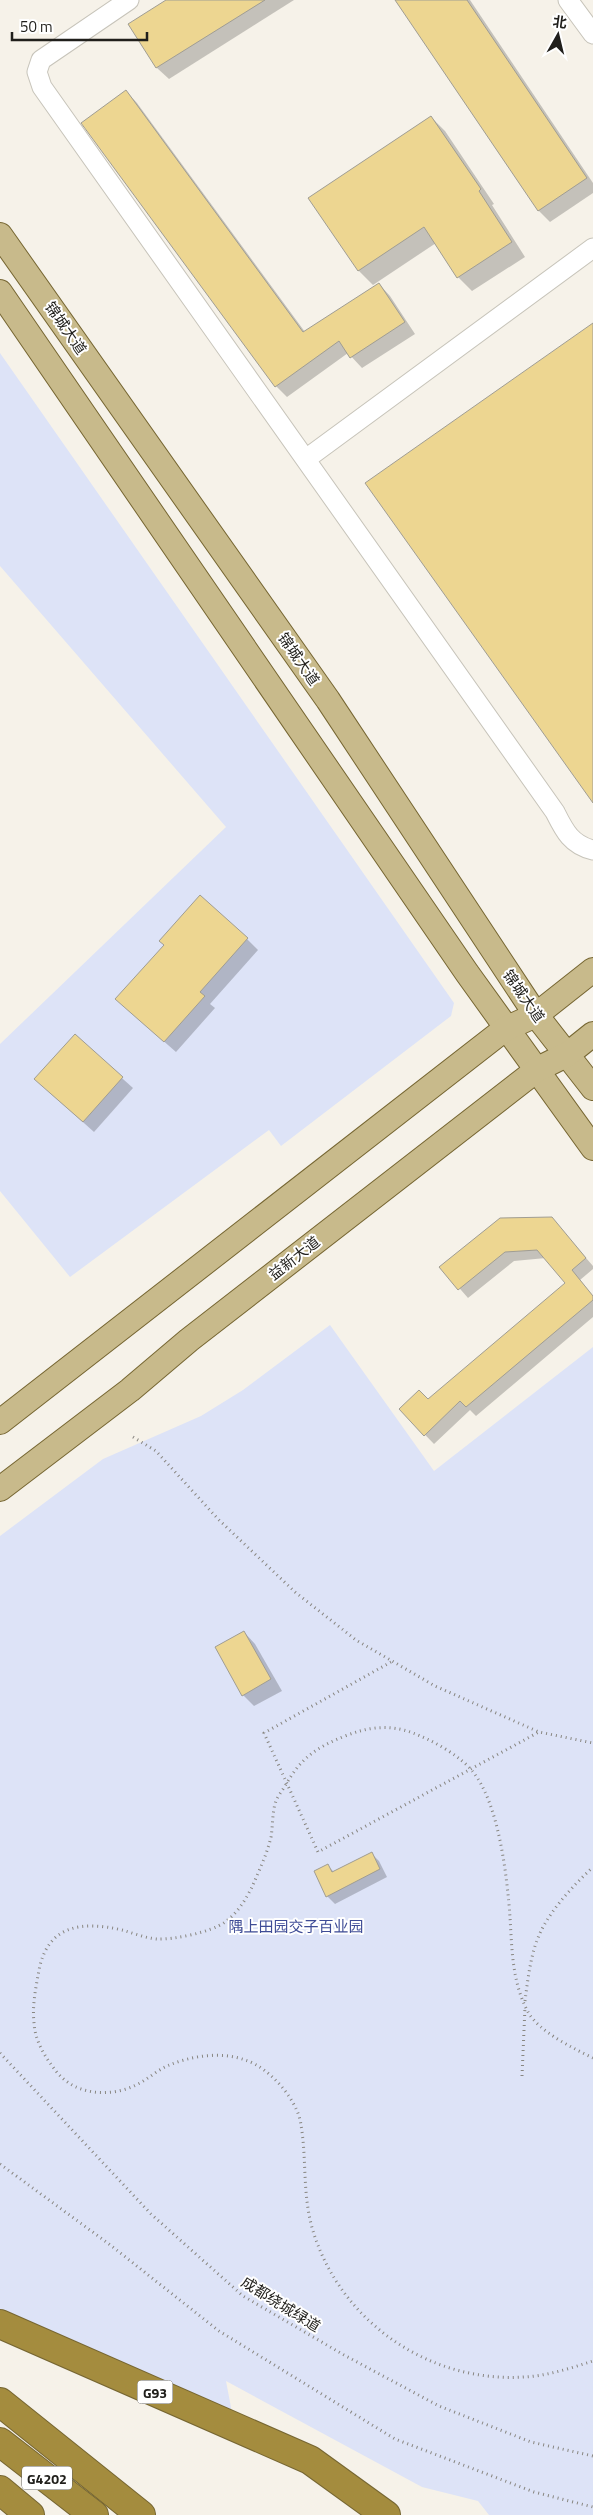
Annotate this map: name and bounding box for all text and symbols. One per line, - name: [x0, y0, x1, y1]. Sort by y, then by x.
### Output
- scale bar: [12, 10, 148, 42]
- north arrow: [533, 10, 583, 60]
- text: 北: [551, 10, 568, 33]
- text: 50 m: [20, 15, 53, 38]
- street label: 锦城大道: [39, 297, 93, 359]
- street label: 锦城大道: [272, 628, 326, 690]
- street label: 锦城大道: [497, 965, 551, 1027]
- street label: 益新大道: [263, 1230, 325, 1286]
- park label: 隅上田园交子百业园: [228, 1915, 364, 1938]
- street label: 成都绕城绿道: [237, 2270, 325, 2338]
- road number: G93: [138, 2380, 172, 2404]
- road number: G4202: [22, 2466, 72, 2490]

